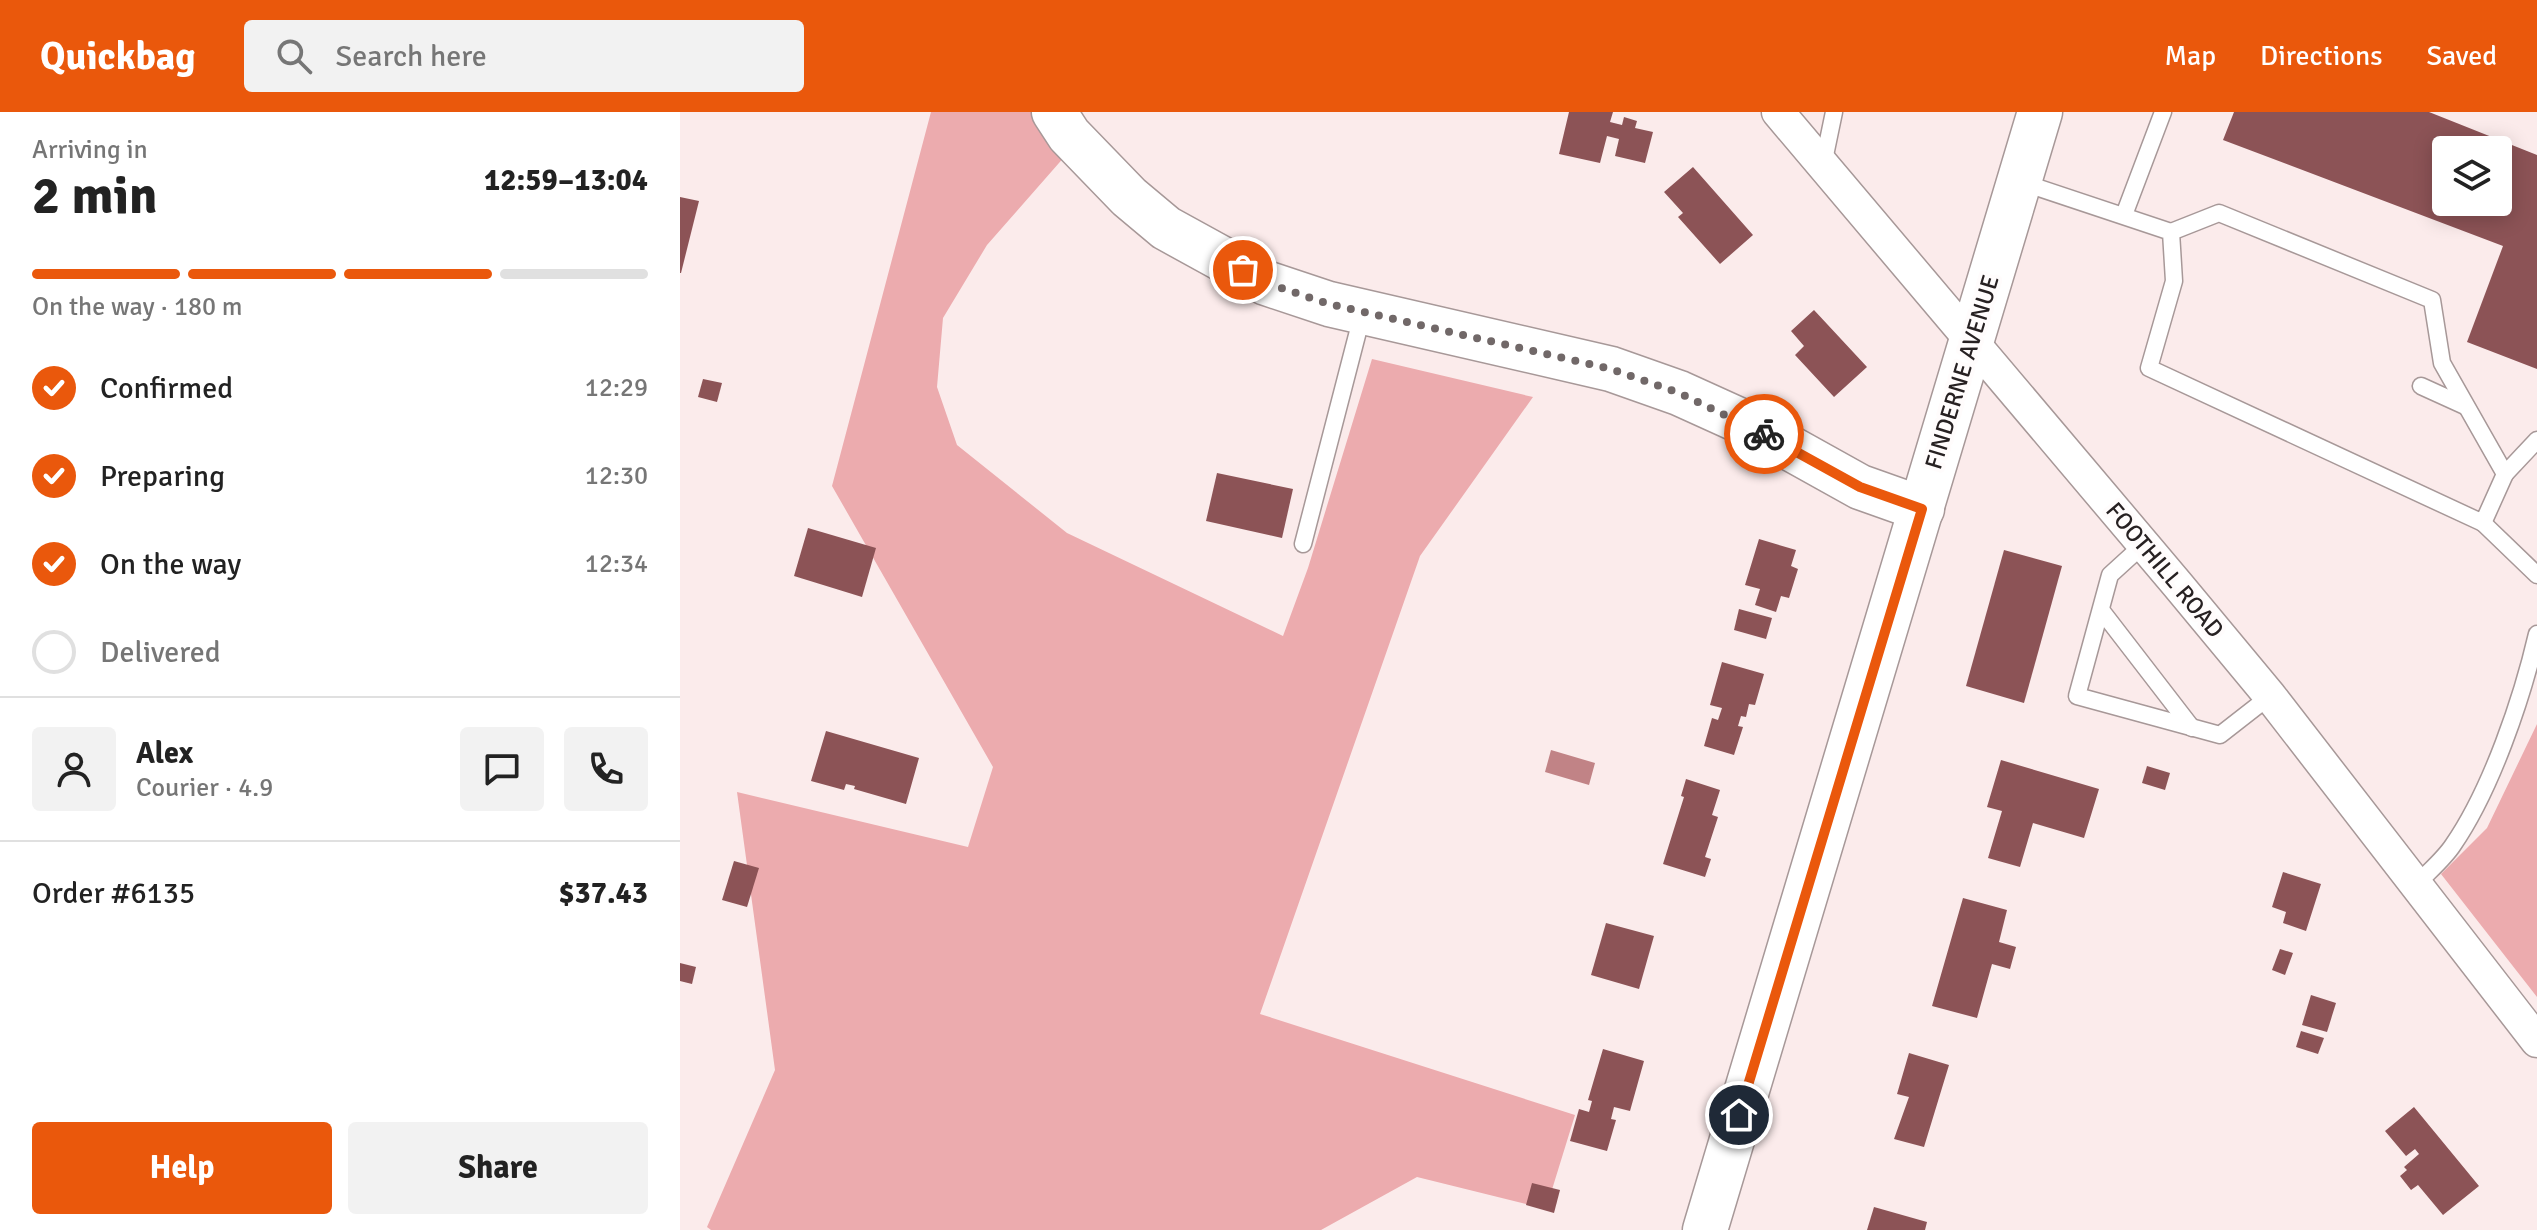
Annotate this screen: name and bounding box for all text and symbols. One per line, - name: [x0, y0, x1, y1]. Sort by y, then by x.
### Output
- search box: [244, 20, 804, 92]
- text: Quickbag: [40, 33, 196, 80]
- icon: search: [272, 34, 316, 78]
- text: Search here: [336, 38, 487, 75]
- text: Map: [2164, 39, 2216, 73]
- text: Directions: [2260, 39, 2382, 73]
- text: Saved: [2426, 39, 2497, 73]
- text: Arriving in: [32, 134, 148, 166]
- map controls: [2432, 136, 2512, 216]
- button: layers: [2432, 136, 2512, 216]
- text: 12:59–13:04: [484, 162, 648, 199]
- text: 2 min: [32, 164, 158, 228]
- pin: [1209, 236, 1277, 304]
- icon: bag: [1221, 248, 1265, 292]
- street label: FINDERNE AVENUE: [1918, 271, 2006, 473]
- text: On the way · 180 m: [32, 291, 242, 323]
- icon: check: [32, 366, 76, 410]
- text: Confirmed: [100, 370, 233, 407]
- text: 12:29: [585, 372, 648, 404]
- courier: [1724, 394, 1804, 474]
- icon: bike: [1742, 412, 1786, 456]
- icon: check: [32, 454, 76, 498]
- text: Preparing: [100, 458, 225, 495]
- text: 12:30: [585, 460, 648, 492]
- street label: FOOTHILL ROAD: [2100, 496, 2230, 644]
- icon: check: [32, 542, 76, 586]
- text: On the way: [100, 546, 241, 583]
- text: 12:34: [585, 548, 648, 580]
- text: Delivered: [100, 634, 221, 671]
- button: person: [32, 727, 116, 811]
- button: chat: [460, 727, 544, 811]
- button: phone: [564, 727, 648, 811]
- text: Alex: [136, 735, 193, 772]
- text: Courier · 4.9: [136, 772, 273, 804]
- text: Order #6135: [32, 875, 195, 912]
- text: $37.43: [558, 875, 648, 912]
- pin: [1705, 1081, 1773, 1149]
- icon: home: [1717, 1093, 1761, 1137]
- button: Help: [32, 1122, 332, 1214]
- button: Share: [348, 1122, 648, 1214]

